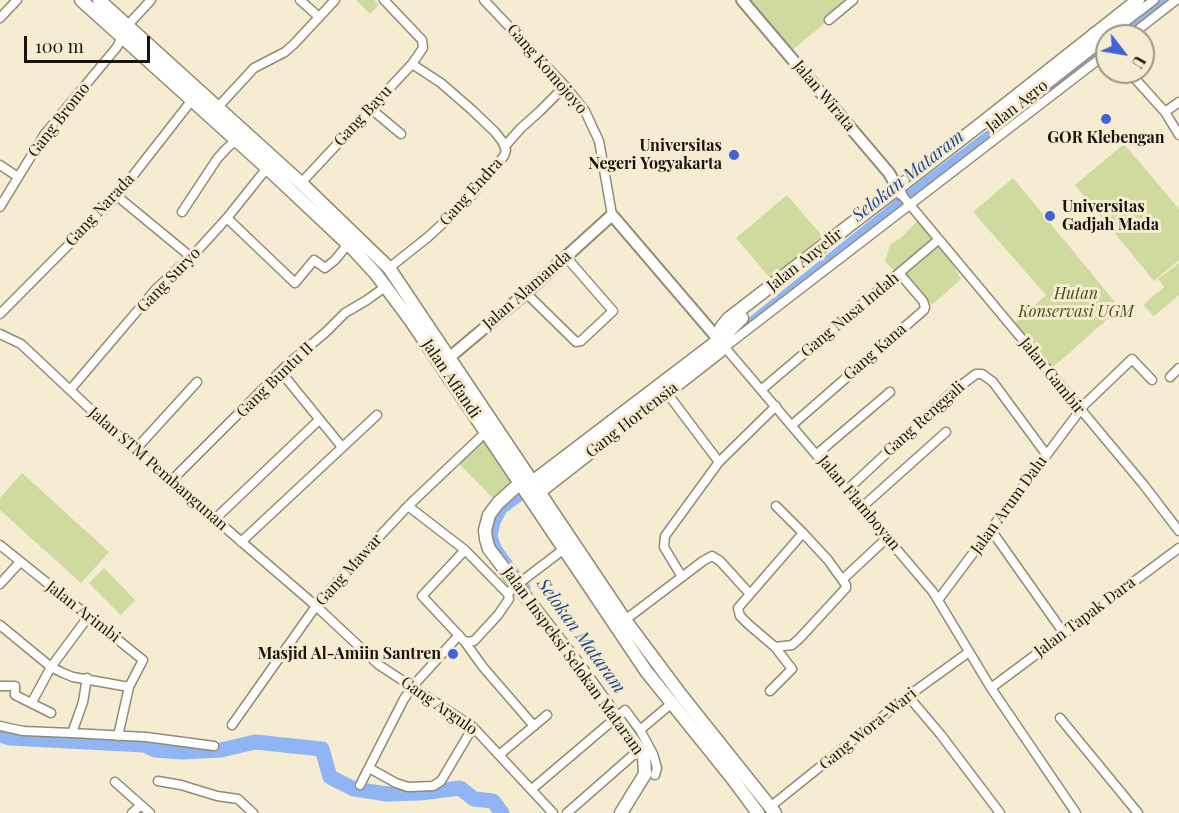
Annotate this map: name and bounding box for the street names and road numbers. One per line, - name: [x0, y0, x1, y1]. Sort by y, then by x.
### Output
- street label: Gang Komojoyo: [503, 20, 591, 118]
- street label: Jalan Wirata: [789, 57, 859, 135]
- street label: Jalan Agro: [982, 76, 1052, 136]
- street label: Gang Bromo: [24, 79, 94, 161]
- street label: Gang Bayu: [330, 82, 396, 150]
- street label: Gang Endra: [436, 154, 506, 230]
- street label: Gang Narada: [62, 170, 138, 250]
- street label: Jalan Anyelir: [763, 224, 847, 296]
- street label: Gang Suryo: [133, 244, 205, 316]
- street label: Jalan Alamanda: [479, 246, 575, 334]
- street label: Gang Nusa Indah: [797, 268, 903, 362]
- street label: Gang Kana: [840, 320, 910, 384]
- street label: Jalan Gambir: [1015, 334, 1089, 418]
- street label: Jalan Affandi: [418, 336, 484, 422]
- street label: Gang Buntu II: [233, 339, 317, 421]
- street label: Gang Renggali: [879, 377, 969, 461]
- street label: Gang Hortensia: [582, 378, 682, 462]
- street label: Jalan STM Pembangunan: [85, 403, 231, 535]
- street label: Jalan Flamboyan: [814, 452, 904, 554]
- street label: Jalan Arum Dalu: [967, 452, 1051, 558]
- street label: Gang Mawar: [312, 530, 386, 610]
- street label: Jalan Inspeksi Selokan Mataram: [498, 563, 648, 759]
- street label: Jalan Tapak Dara: [1031, 573, 1139, 661]
- street label: Jalan Arimbi: [42, 577, 124, 647]
- street label: Gang Argulo: [397, 673, 481, 739]
- street label: Gang Wora-Wari: [816, 684, 920, 774]

